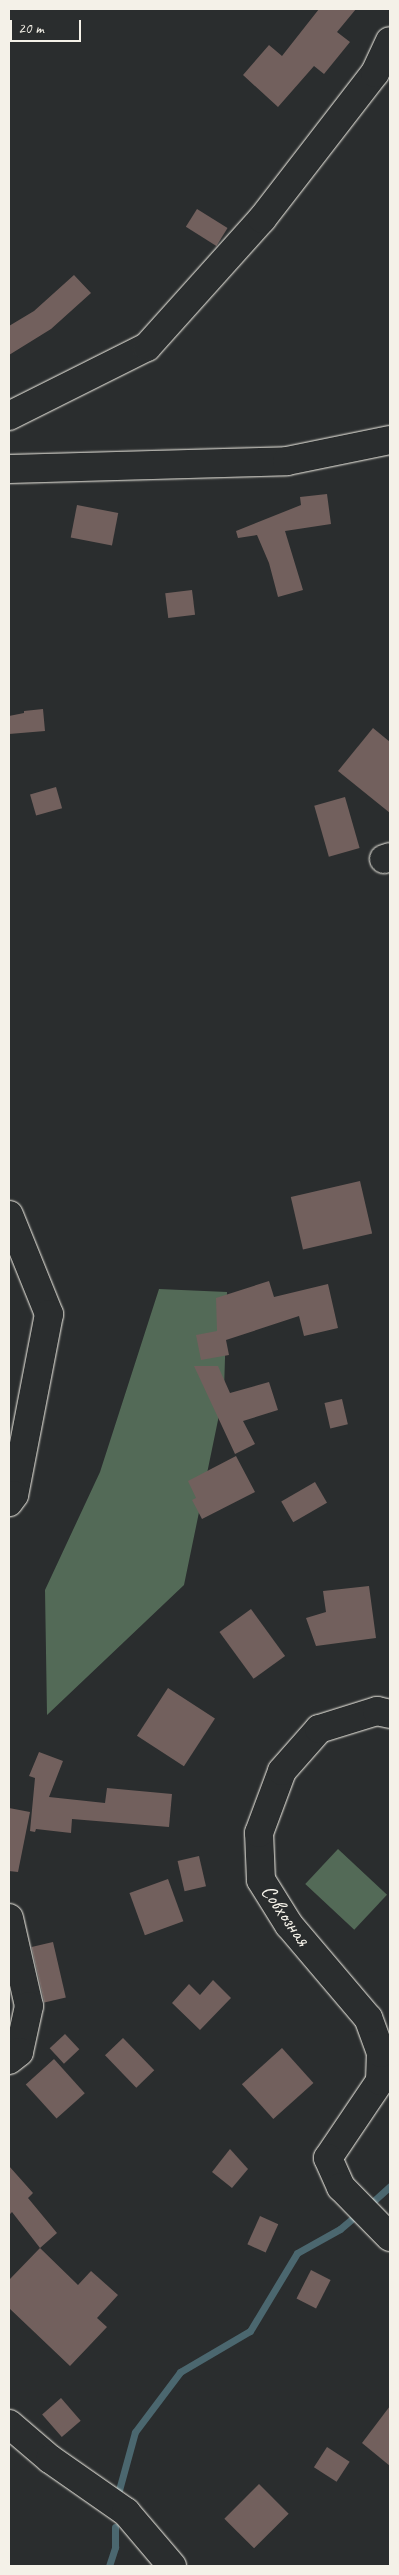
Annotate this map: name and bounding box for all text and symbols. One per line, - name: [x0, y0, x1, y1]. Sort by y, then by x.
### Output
- scale bar: [12, 10, 84, 42]
- text: 20 m: [18, 19, 44, 38]
- street label: Совхозная: [256, 1880, 316, 1950]

